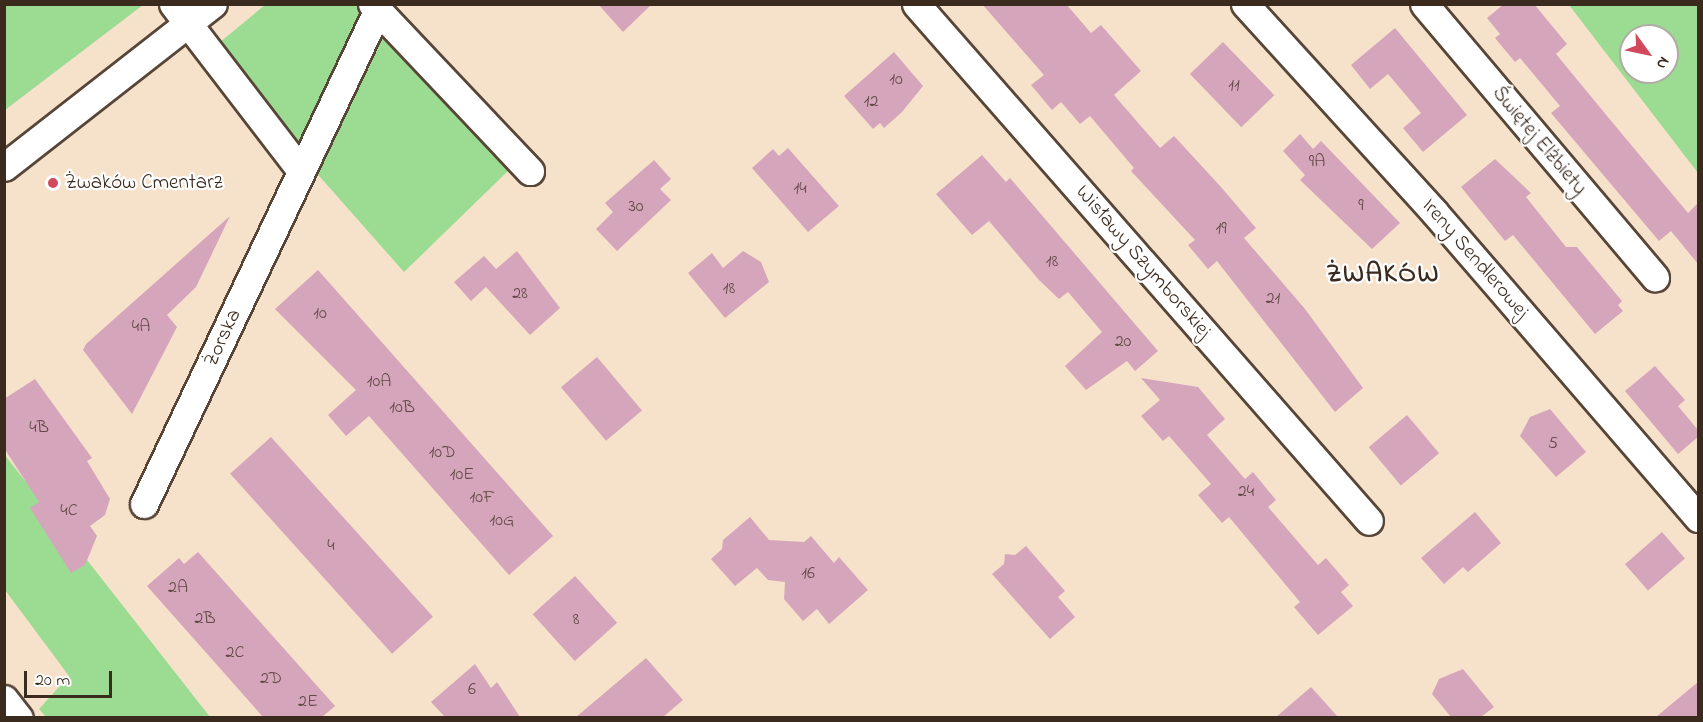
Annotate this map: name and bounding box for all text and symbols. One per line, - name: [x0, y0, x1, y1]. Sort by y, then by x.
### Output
- north arrow: [1619, 24, 1679, 84]
- text: N: [1649, 52, 1675, 74]
- house number: 10: [889, 69, 903, 91]
- house number: 11: [1228, 75, 1240, 97]
- street label: Świętej Elżbiety: [1486, 81, 1592, 201]
- house number: 12: [864, 91, 878, 113]
- house number: 9A: [1309, 151, 1325, 173]
- place label: Żwaków Cmentarz: [65, 170, 222, 196]
- marker: Żwaków Cmentarz: [46, 176, 60, 190]
- house number: 14: [793, 178, 807, 200]
- street label: Wisławy Szymborskiej: [1070, 180, 1216, 344]
- street label: Ireny Sendlerowej: [1416, 194, 1534, 324]
- house number: 9: [1358, 195, 1364, 217]
- house number: 30: [628, 196, 644, 218]
- house number: 19: [1215, 218, 1227, 240]
- house number: 18: [1046, 251, 1058, 273]
- district label: ŻWAKÓW: [1326, 259, 1440, 291]
- house number: 18: [723, 278, 735, 300]
- house number: 28: [512, 283, 528, 305]
- house number: 21: [1266, 288, 1280, 310]
- house number: 10: [313, 303, 327, 325]
- street label: Żorska: [199, 305, 247, 371]
- house number: 4A: [132, 316, 150, 338]
- house number: 20: [1115, 331, 1131, 353]
- house number: 10A: [367, 371, 391, 393]
- house number: 10B: [389, 397, 415, 419]
- house number: 4B: [29, 417, 49, 439]
- house number: 5: [1548, 433, 1558, 455]
- house number: 10D: [429, 442, 455, 464]
- house number: 10E: [450, 464, 474, 486]
- house number: 24: [1238, 481, 1254, 503]
- house number: 10F: [469, 487, 495, 509]
- house number: 4C: [60, 500, 78, 522]
- house number: 10G: [490, 510, 514, 532]
- house number: 4: [327, 535, 335, 557]
- house number: 16: [801, 563, 815, 585]
- house number: 2A: [168, 577, 188, 599]
- house number: 2B: [194, 608, 216, 630]
- house number: 8: [573, 609, 579, 631]
- house number: 2C: [226, 642, 244, 664]
- scale bar: [27, 659, 116, 697]
- text: 20 m: [35, 668, 70, 694]
- house number: 2D: [260, 668, 282, 690]
- house number: 6: [468, 679, 476, 701]
- house number: 2E: [298, 691, 318, 713]

